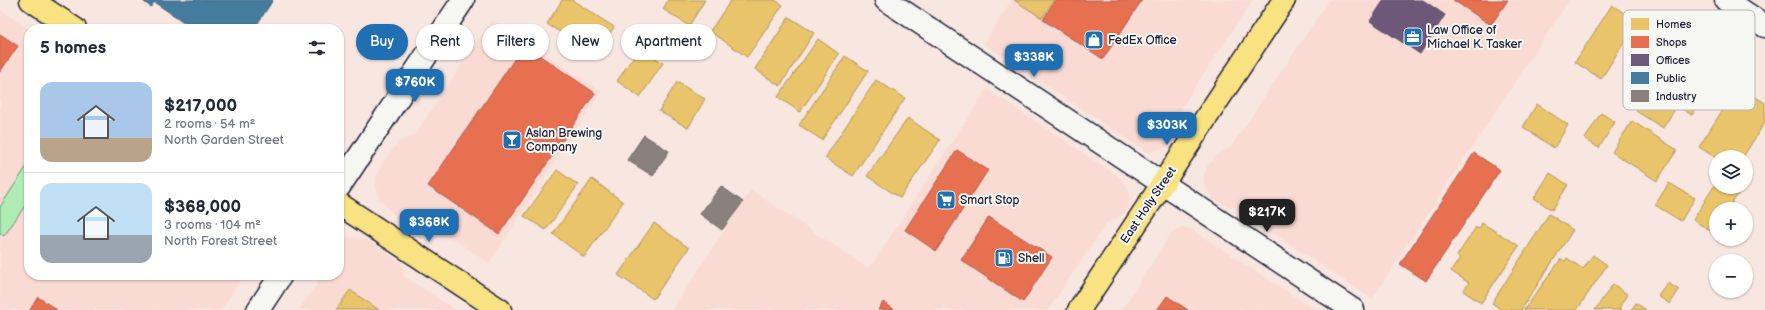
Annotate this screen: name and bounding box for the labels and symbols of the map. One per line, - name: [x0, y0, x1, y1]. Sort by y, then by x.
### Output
- legend: [1623, 10, 1755, 110]
- text: Homes: [1656, 18, 1692, 31]
- place label: Law Office of Michael K. Tasker: [1427, 23, 1523, 52]
- office icon: Law Office of Michael K. Tasker: [1402, 26, 1424, 48]
- shop icon: FedEx Office: [1083, 29, 1105, 51]
- place label: FedEx Office: [1108, 33, 1177, 48]
- text: Shops: [1656, 36, 1687, 49]
- pin: $338K: [1006, 44, 1062, 78]
- text: Offices: [1656, 54, 1691, 67]
- pin: $760K: [387, 69, 443, 103]
- text: Public: [1656, 72, 1686, 85]
- text: Industry: [1656, 90, 1696, 103]
- pin: $303K: [1139, 112, 1195, 146]
- place label: Aslan Brewing Company: [526, 126, 602, 155]
- bar icon: Aslan Brewing Company: [501, 129, 523, 151]
- street label: East Holly Street: [1117, 164, 1180, 246]
- supermarket icon: Smart Stop: [935, 189, 957, 211]
- place label: Smart Stop: [960, 193, 1020, 208]
- pin: $217K: [1239, 199, 1295, 233]
- pin: $368K: [401, 209, 457, 243]
- fuel station icon: Shell: [993, 247, 1015, 269]
- place label: Shell: [1018, 251, 1044, 266]

